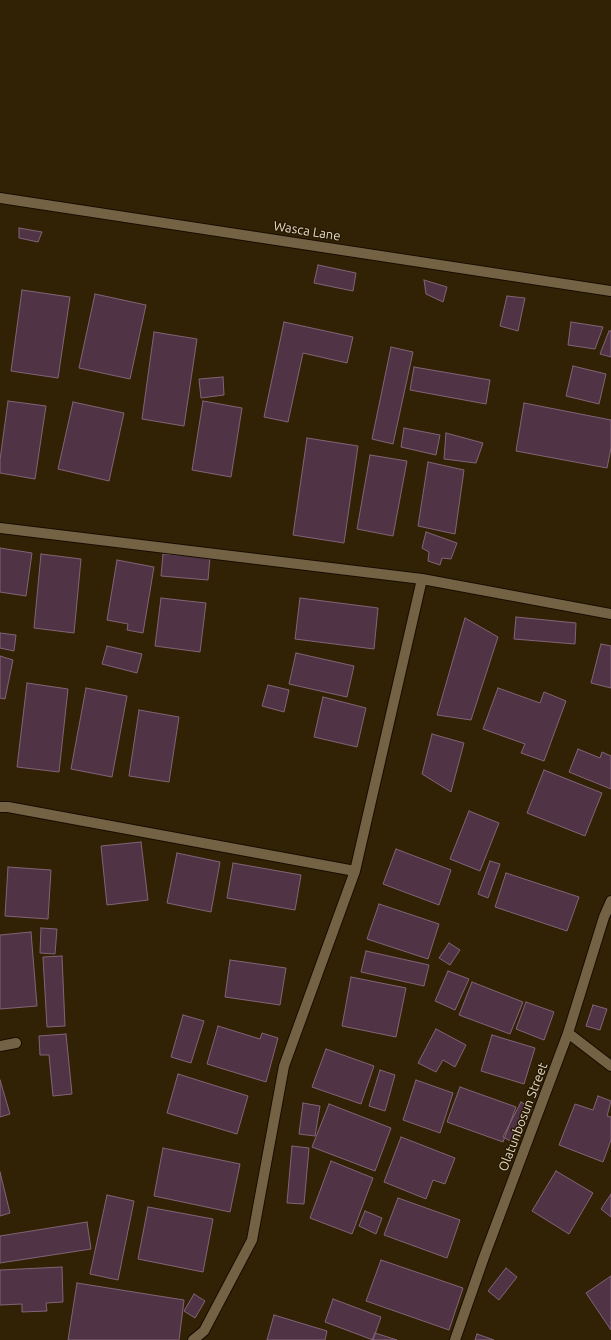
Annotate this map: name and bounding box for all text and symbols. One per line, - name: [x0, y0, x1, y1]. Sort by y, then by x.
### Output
- street label: Wasca Lane: [272, 218, 342, 244]
- street label: Olatunbosun Street: [495, 1060, 551, 1174]

